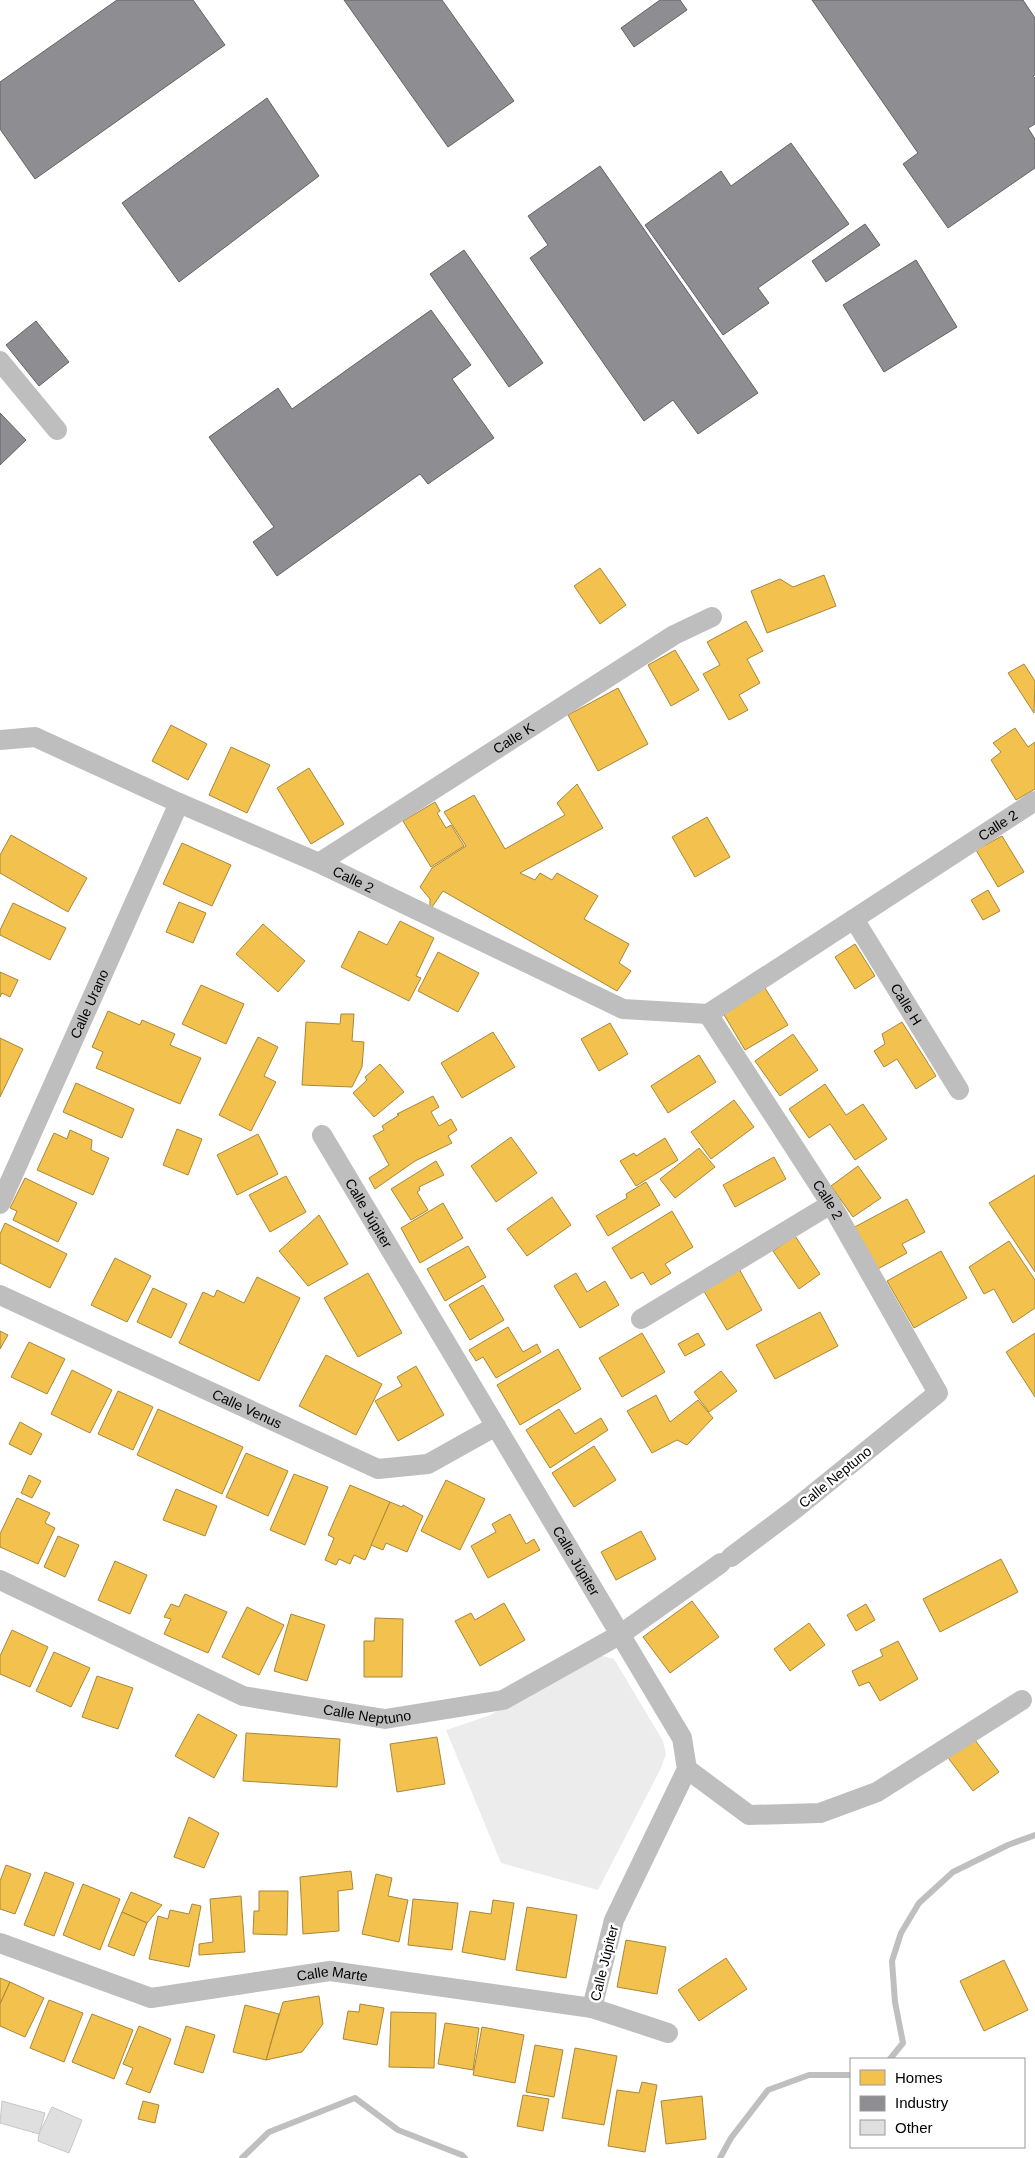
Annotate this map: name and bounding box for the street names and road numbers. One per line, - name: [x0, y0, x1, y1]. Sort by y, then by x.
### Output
- street label: Calle K: [490, 719, 537, 757]
- street label: Calle 2: [975, 807, 1021, 844]
- street label: Calle 2: [330, 863, 377, 896]
- street label: Calle Urano: [67, 967, 112, 1041]
- street label: Calle H: [887, 980, 925, 1028]
- street label: Calle Júpiter: [342, 1176, 396, 1251]
- street label: Calle 2: [810, 1177, 846, 1222]
- street label: Calle Venus: [210, 1386, 284, 1432]
- street label: Calle Neptuno: [795, 1443, 875, 1511]
- street label: Calle Júpiter: [549, 1523, 603, 1599]
- street label: Calle Neptuno: [322, 1701, 412, 1727]
- street label: Calle Júpiter: [587, 1923, 621, 2003]
- street label: Calle Marte: [296, 1963, 369, 1984]

